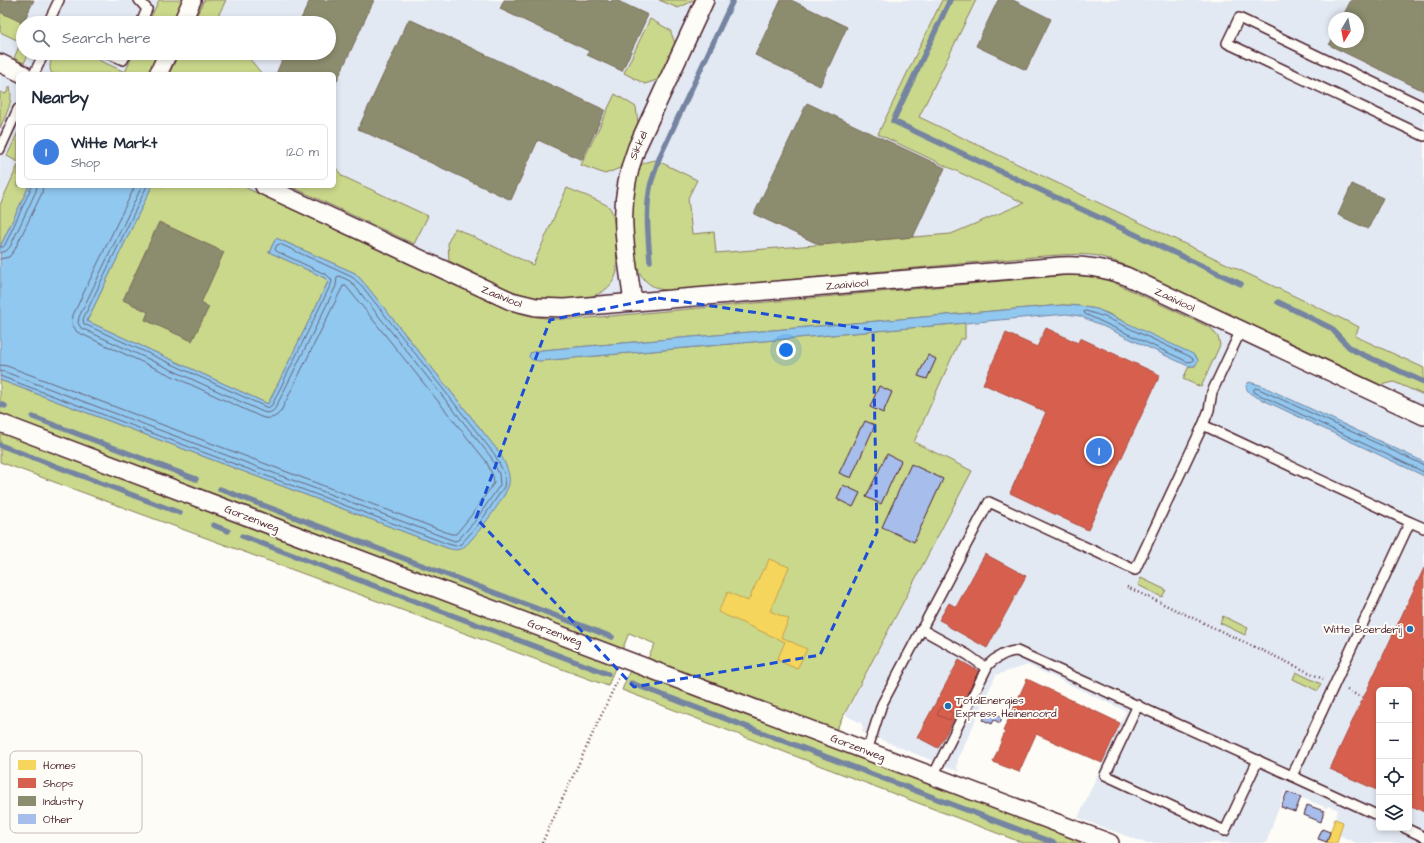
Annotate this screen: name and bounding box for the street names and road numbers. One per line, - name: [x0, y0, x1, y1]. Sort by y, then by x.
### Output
- street label: Sikkel: [626, 128, 651, 162]
- street label: Zaaiviool: [825, 275, 869, 294]
- street label: Zaaiviool: [479, 281, 525, 312]
- street label: Zaaiviool: [1152, 284, 1198, 315]
- street label: Gorzenweg: [222, 501, 282, 537]
- street label: Gorzenweg: [525, 615, 585, 651]
- street label: Gorzenweg: [828, 730, 888, 766]

